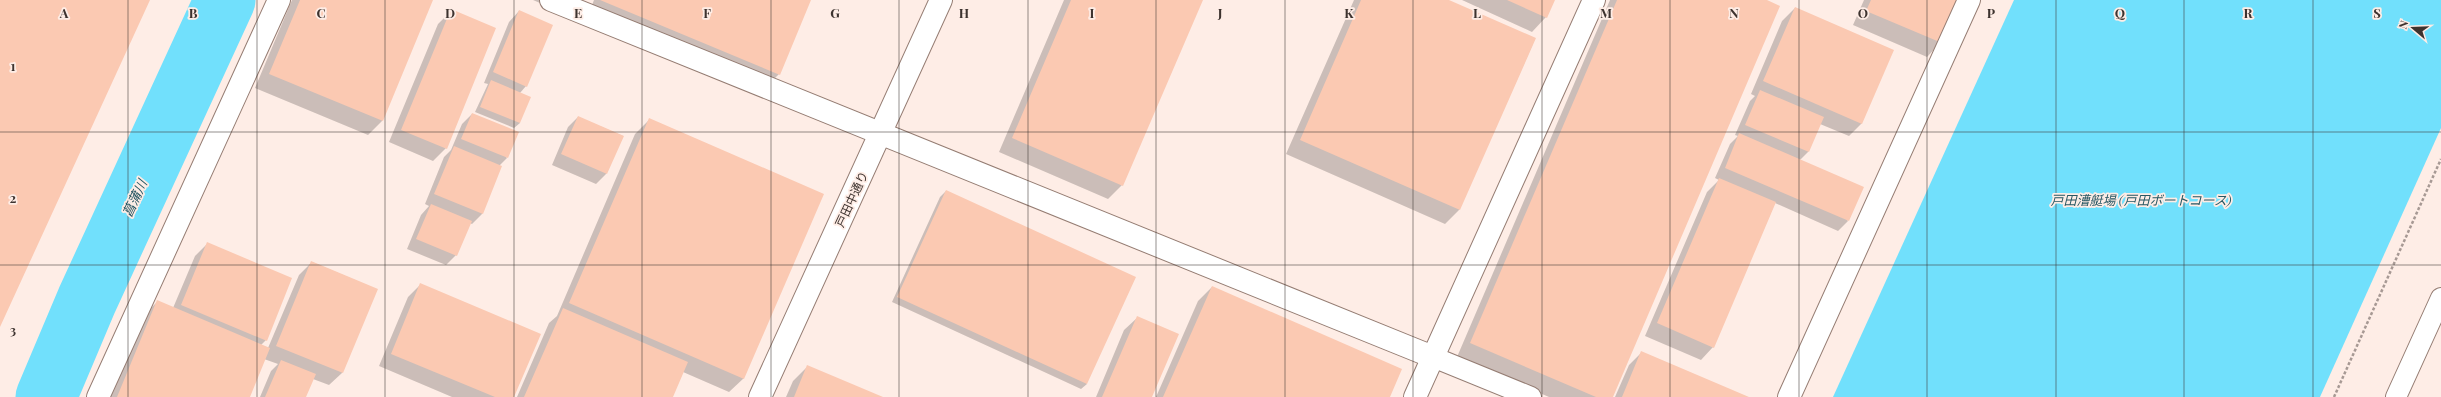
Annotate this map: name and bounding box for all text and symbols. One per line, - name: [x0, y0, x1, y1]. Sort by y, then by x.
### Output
- text: A: [59, 4, 69, 21]
- text: B: [189, 4, 198, 21]
- text: C: [316, 4, 326, 21]
- text: D: [445, 4, 455, 21]
- text: E: [574, 4, 582, 21]
- text: F: [703, 4, 711, 21]
- text: G: [830, 4, 840, 21]
- text: H: [959, 4, 969, 21]
- text: I: [1090, 4, 1095, 21]
- text: J: [1217, 4, 1223, 21]
- text: K: [1344, 4, 1354, 21]
- text: L: [1473, 4, 1481, 21]
- text: M: [1600, 4, 1612, 21]
- text: N: [1729, 4, 1739, 21]
- text: O: [1858, 4, 1868, 21]
- text: P: [1987, 4, 1996, 21]
- text: Q: [2115, 4, 2126, 21]
- text: R: [2244, 4, 2254, 21]
- text: S: [2373, 4, 2381, 21]
- north arrow: [2393, 8, 2433, 48]
- text: N: [2395, 18, 2411, 31]
- text: 1: [11, 57, 16, 74]
- street label: 戸田中通り: [831, 168, 871, 230]
- water label: 菖蒲川: [118, 175, 151, 219]
- text: 2: [10, 189, 17, 206]
- water label: 戸田漕艇場 (戸田ボートコース): [2050, 191, 2232, 208]
- text: 3: [10, 321, 16, 338]

